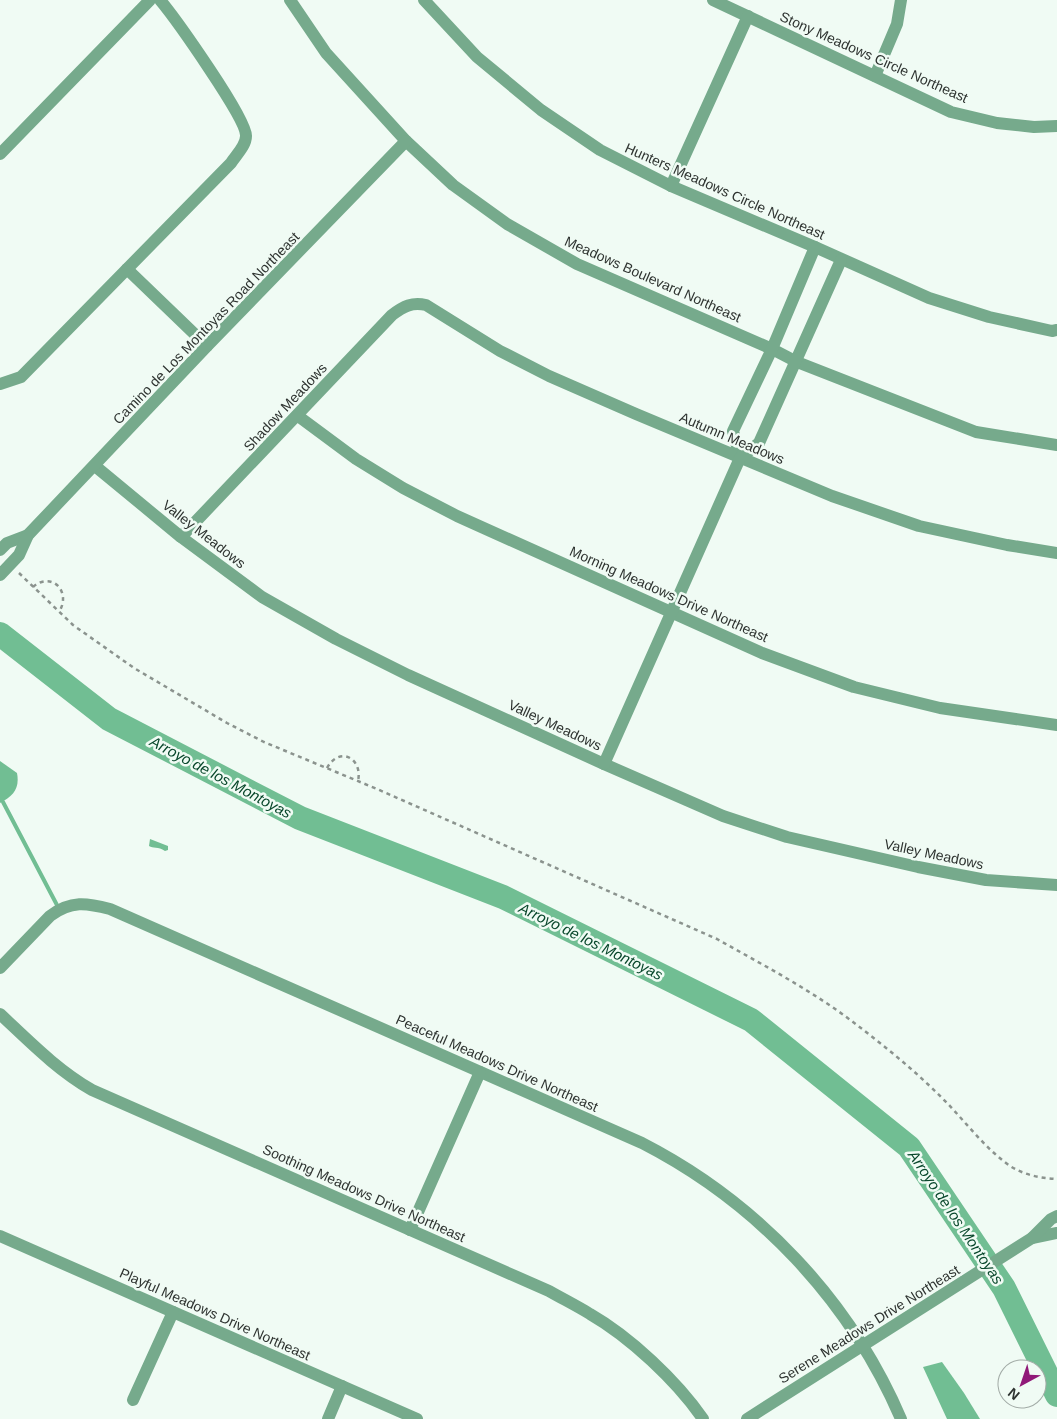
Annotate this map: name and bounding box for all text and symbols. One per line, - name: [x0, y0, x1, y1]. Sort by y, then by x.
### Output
- street label: Stony Meadows Circle Northeast: [778, 8, 970, 106]
- street label: Hunters Meadows Circle Northeast: [623, 140, 828, 242]
- street label: Camino de Los Montoyas Road Northeast: [110, 229, 302, 427]
- street label: Meadows Boulevard Northeast: [562, 233, 744, 325]
- street label: Shadow Meadows: [240, 360, 330, 454]
- street label: Autumn Meadows: [677, 409, 787, 467]
- street label: Valley Meadows: [159, 497, 249, 571]
- street label: Morning Meadows Drive Northeast: [567, 543, 771, 645]
- street label: Valley Meadows: [506, 696, 604, 754]
- water label: Arroyo de los Montoyas: [147, 732, 295, 822]
- street label: Valley Meadows: [883, 836, 985, 872]
- water label: Arroyo de los Montoyas: [516, 898, 666, 983]
- street label: Peaceful Meadows Drive Northeast: [394, 1011, 601, 1115]
- street label: Soothing Meadows Drive Northeast: [260, 1141, 468, 1245]
- water label: Arroyo de los Montoyas: [904, 1146, 1007, 1287]
- street label: Serene Meadows Drive Northeast: [776, 1261, 962, 1386]
- street label: Playful Meadows Drive Northeast: [117, 1265, 313, 1363]
- north arrow: [997, 1359, 1047, 1409]
- text: N: [1005, 1385, 1023, 1403]

